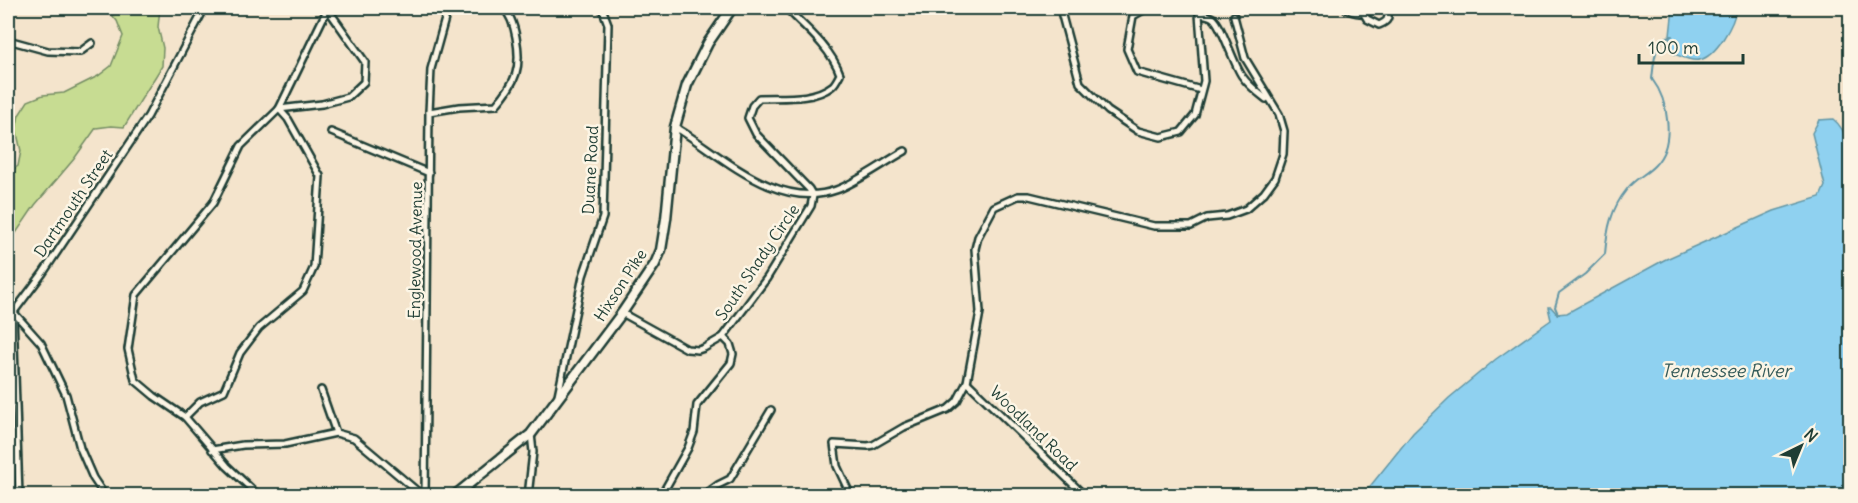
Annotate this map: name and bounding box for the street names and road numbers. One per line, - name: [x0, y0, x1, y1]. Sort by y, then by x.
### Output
- street label: Duane Road: [578, 125, 602, 215]
- street label: Dartmouth Street: [30, 145, 117, 261]
- street label: Englewood Avenue: [404, 181, 426, 319]
- street label: South Shady Circle: [711, 200, 803, 324]
- street label: Hixson Pike: [589, 245, 651, 325]
- street label: Woodland Road: [986, 381, 1082, 475]

